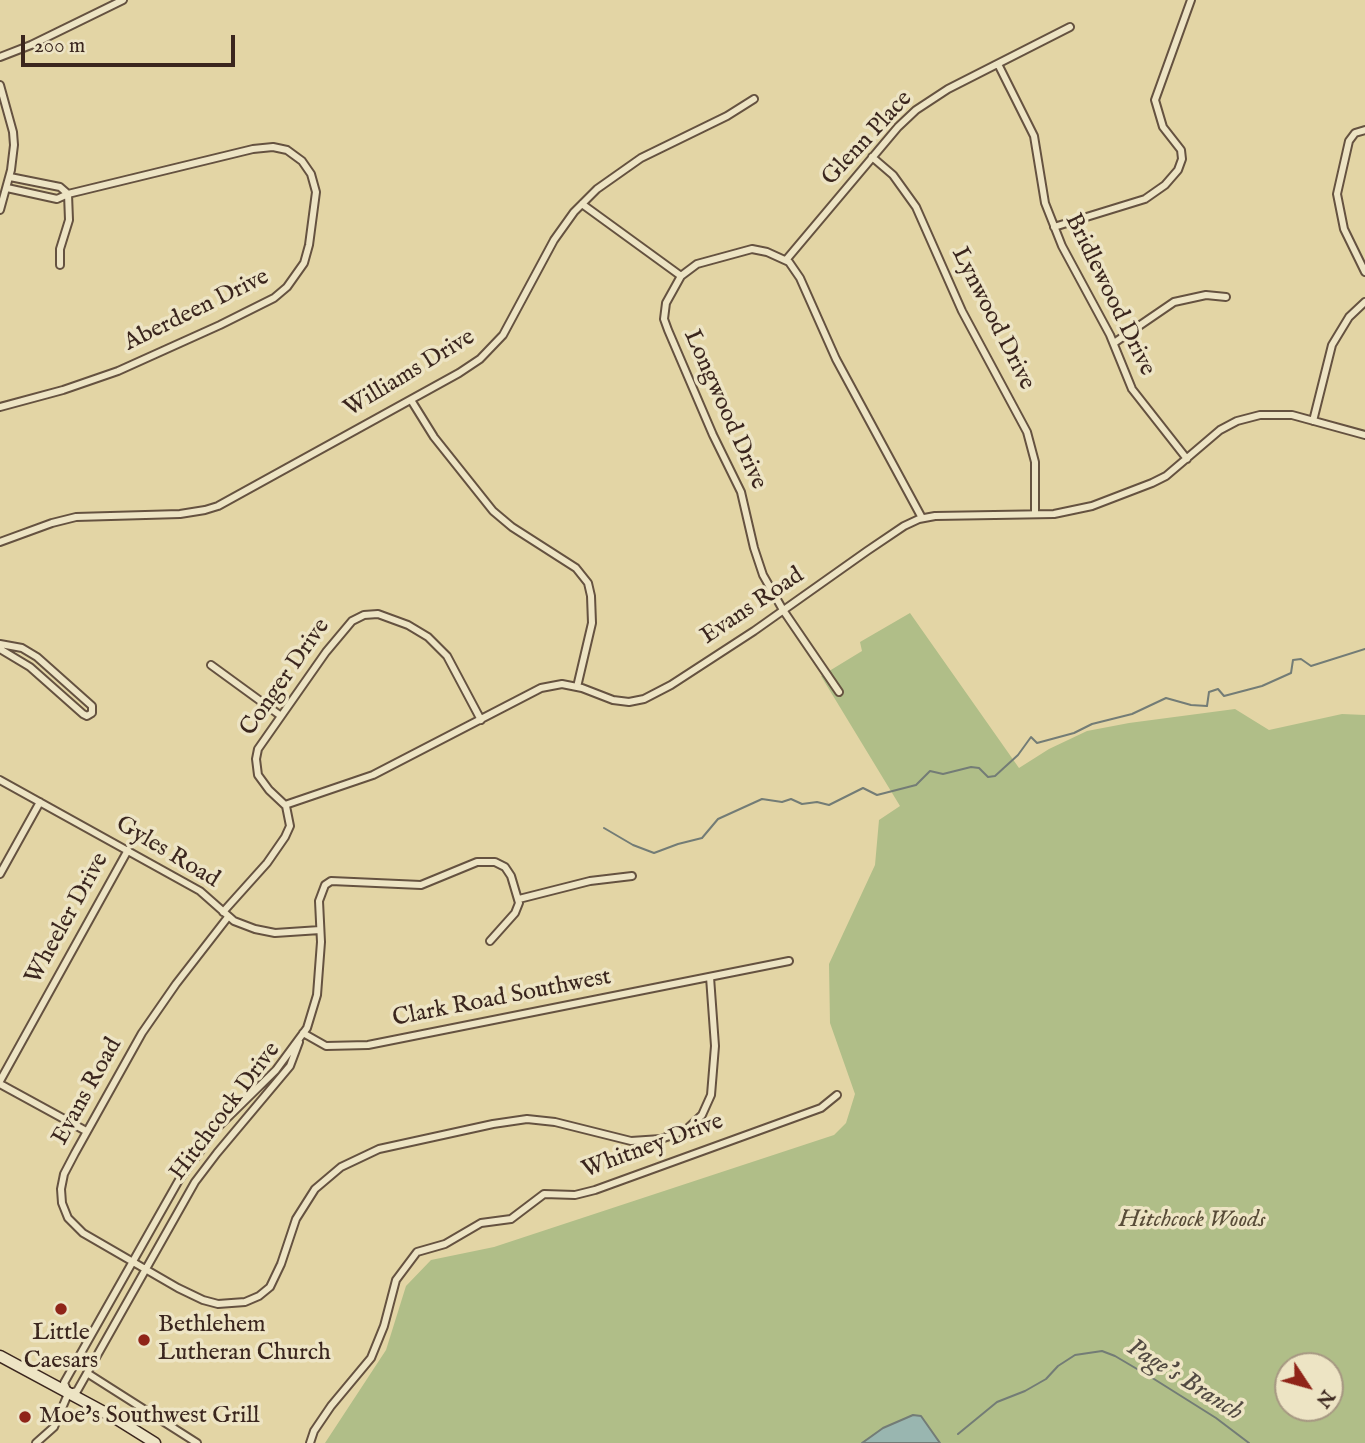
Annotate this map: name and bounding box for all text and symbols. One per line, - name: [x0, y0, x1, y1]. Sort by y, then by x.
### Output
- scale bar: [24, 21, 238, 65]
- text: 200 m: [34, 33, 85, 60]
- street label: Glenn Place: [817, 85, 919, 193]
- street label: Bridlewood Drive: [1057, 209, 1161, 381]
- street label: Lynwood Drive: [944, 243, 1040, 395]
- street label: Aberdeen Drive: [120, 264, 274, 358]
- street label: Williams Drive: [339, 324, 481, 424]
- street label: Longwood Drive: [676, 326, 772, 494]
- street label: Evans Road: [696, 562, 810, 652]
- street label: Conger Drive: [235, 614, 337, 742]
- street label: Gyles Road: [110, 811, 224, 895]
- street label: Wheeler Drive: [20, 848, 116, 990]
- street label: Clark Road Southwest: [390, 964, 614, 1034]
- street label: Evans Road: [47, 1033, 129, 1151]
- street label: Hitchcock Drive: [165, 1037, 287, 1187]
- street label: Whitney Drive: [579, 1108, 727, 1186]
- park label: Hitchcock Woods: [1119, 1207, 1265, 1235]
- marker: Little Caesars: [53, 1301, 69, 1317]
- place label: Bethlehem Lutheran Church: [158, 1312, 331, 1368]
- place label: Little Caesars: [24, 1320, 98, 1376]
- marker: Bethlehem Lutheran Church: [136, 1332, 152, 1348]
- water label: Page's Branch: [1120, 1333, 1248, 1429]
- north arrow: [1274, 1352, 1344, 1422]
- text: N: [1310, 1384, 1339, 1412]
- place label: Moe's Southwest Grill: [39, 1403, 260, 1431]
- marker: Moe's Southwest Grill: [17, 1409, 33, 1425]

